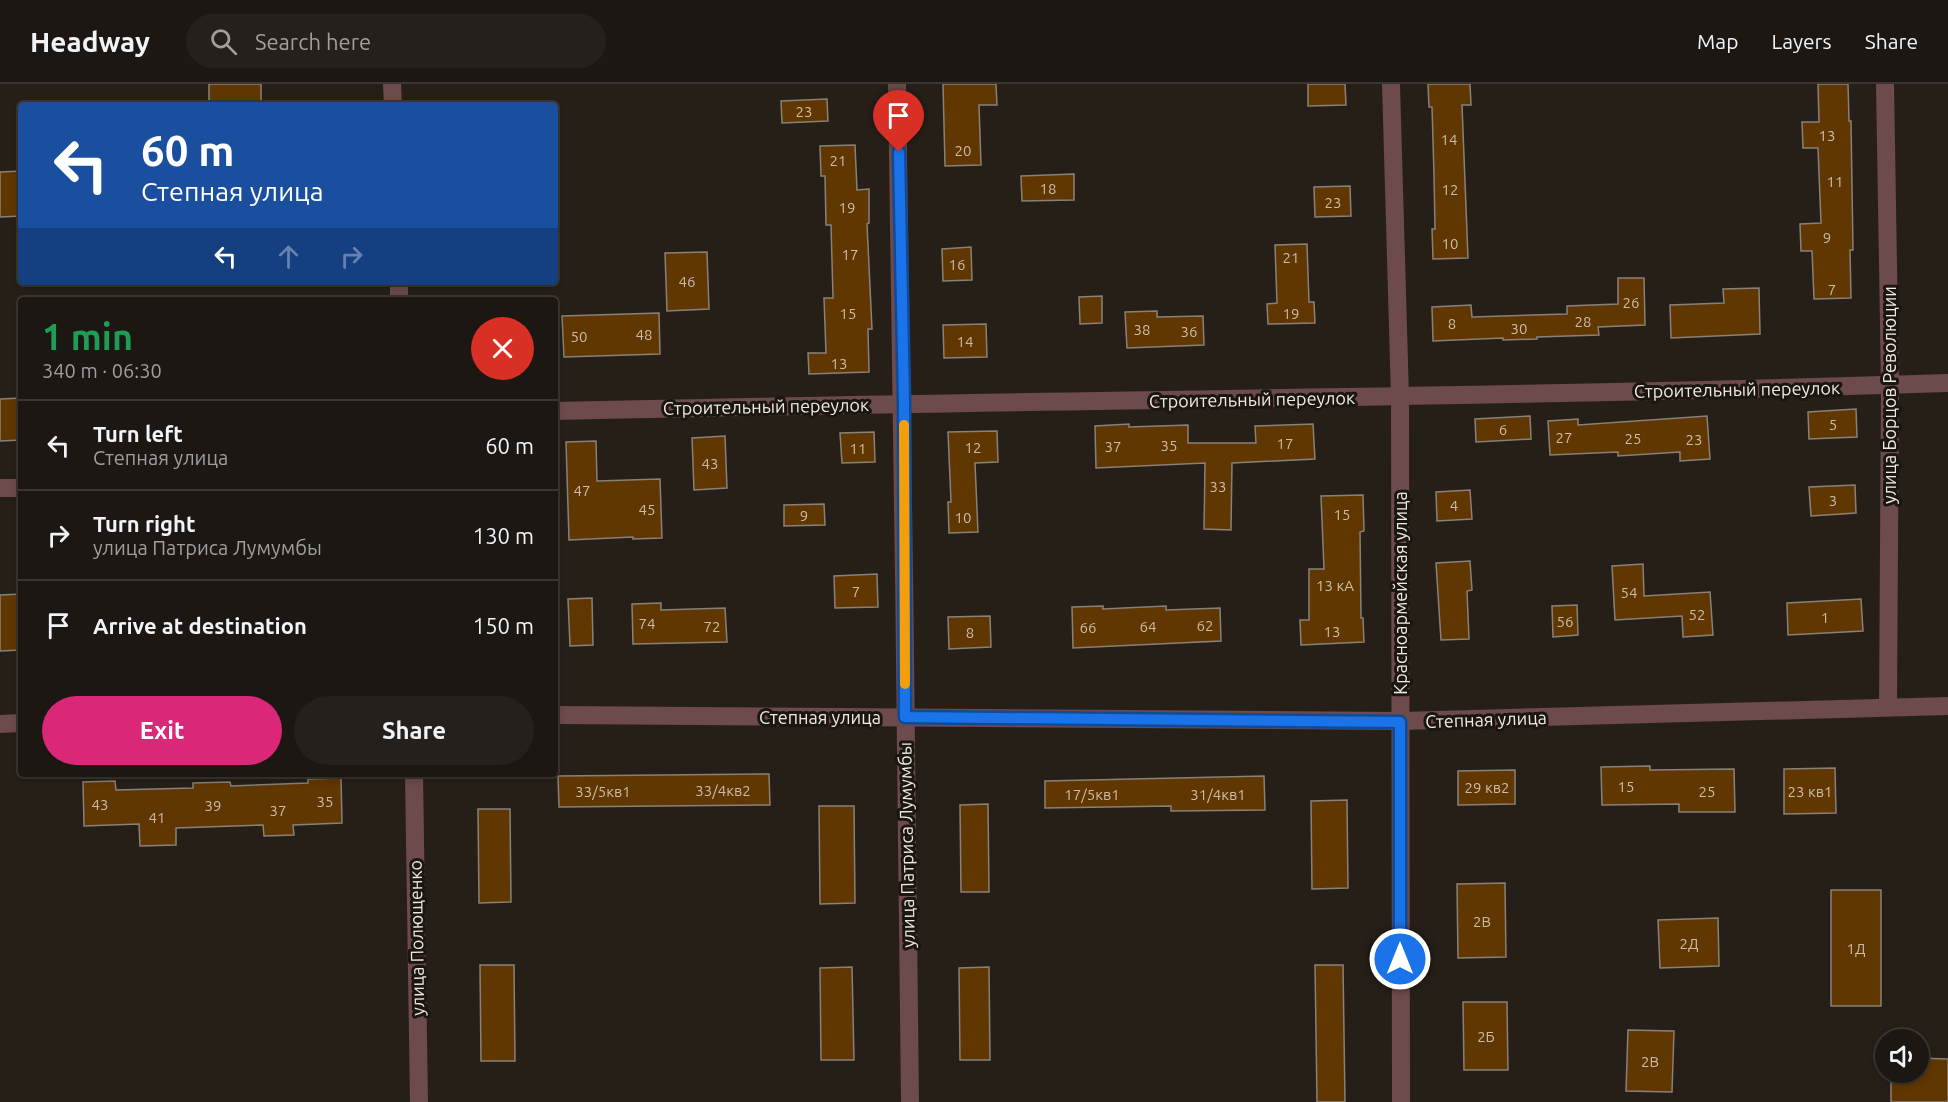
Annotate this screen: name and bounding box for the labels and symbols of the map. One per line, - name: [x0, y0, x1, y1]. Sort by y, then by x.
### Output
- pin: [873, 90, 924, 152]
- house number: 23: [796, 103, 812, 120]
- house number: 13: [1819, 127, 1835, 144]
- house number: 14: [1441, 131, 1457, 148]
- house number: 20: [955, 142, 971, 159]
- house number: 21: [830, 152, 846, 169]
- house number: 11: [1827, 173, 1843, 190]
- house number: 18: [1040, 180, 1056, 197]
- house number: 12: [1442, 181, 1458, 198]
- house number: 23: [1325, 194, 1341, 211]
- house number: 19: [839, 199, 855, 216]
- house number: 9: [1823, 229, 1831, 246]
- house number: 10: [1442, 235, 1458, 252]
- house number: 17: [842, 246, 858, 263]
- house number: 21: [1283, 249, 1299, 266]
- house number: 16: [949, 256, 965, 273]
- house number: 46: [679, 273, 695, 290]
- house number: 7: [1828, 281, 1836, 298]
- street label: улица Борцов Революции: [1879, 286, 1899, 504]
- house number: 26: [1623, 294, 1639, 311]
- house number: 15: [840, 305, 856, 322]
- house number: 19: [1283, 305, 1299, 322]
- house number: 28: [1575, 313, 1591, 330]
- house number: 8: [1448, 315, 1456, 332]
- house number: 30: [1511, 320, 1527, 337]
- house number: 38: [1134, 321, 1150, 338]
- house number: 36: [1181, 323, 1197, 340]
- house number: 48: [636, 326, 652, 343]
- house number: 50: [571, 328, 587, 345]
- house number: 14: [957, 333, 973, 350]
- house number: 13: [831, 355, 847, 372]
- street label: Строительный переулок: [1634, 377, 1840, 401]
- street label: Строительный переулок: [1149, 387, 1355, 411]
- street label: Строительный переулок: [663, 394, 869, 418]
- house number: 5: [1829, 416, 1837, 433]
- house number: 6: [1499, 421, 1507, 438]
- house number: 27: [1556, 429, 1572, 446]
- house number: 25: [1625, 430, 1641, 447]
- house number: 23: [1686, 431, 1702, 448]
- house number: 17: [1277, 435, 1293, 452]
- house number: 35: [1161, 437, 1177, 454]
- house number: 37: [1105, 438, 1121, 455]
- house number: 12: [965, 439, 981, 456]
- house number: 11: [850, 440, 866, 457]
- house number: 43: [702, 455, 718, 472]
- house number: 33: [1210, 478, 1226, 495]
- house number: 47: [574, 482, 590, 499]
- street label: Красноармейская улица: [1390, 491, 1410, 695]
- house number: 3: [1829, 492, 1837, 509]
- house number: 4: [1450, 497, 1458, 514]
- house number: 45: [639, 501, 655, 518]
- house number: 15: [1334, 506, 1350, 523]
- house number: 9: [800, 507, 808, 524]
- house number: 10: [955, 509, 971, 526]
- house number: 13 кА: [1316, 577, 1354, 594]
- house number: 7: [852, 583, 860, 600]
- house number: 54: [1621, 584, 1637, 601]
- house number: 52: [1689, 606, 1705, 623]
- house number: 1: [1821, 609, 1829, 626]
- house number: 56: [1557, 613, 1573, 630]
- house number: 74: [639, 615, 655, 632]
- house number: 62: [1197, 617, 1213, 634]
- house number: 72: [704, 618, 720, 635]
- house number: 64: [1140, 618, 1156, 635]
- house number: 66: [1080, 619, 1096, 636]
- house number: 13: [1324, 623, 1340, 640]
- house number: 8: [966, 624, 974, 641]
- street label: Степная улица: [759, 707, 881, 727]
- street label: Степная улица: [1425, 707, 1547, 731]
- street label: улица Патриса Лумумбы: [894, 742, 918, 948]
- house number: 15: [1618, 778, 1634, 795]
- house number: 29 кв2: [1465, 779, 1509, 796]
- house number: 33/4кв2: [695, 782, 751, 799]
- house number: 33/5кв1: [575, 783, 631, 800]
- house number: 25: [1699, 783, 1715, 800]
- house number: 23 кв1: [1788, 783, 1832, 800]
- house number: 17/5кв1: [1064, 786, 1120, 803]
- house number: 31/4кв1: [1190, 786, 1246, 803]
- house number: 35: [317, 793, 333, 810]
- house number: 43: [92, 796, 108, 813]
- house number: 39: [205, 797, 221, 814]
- house number: 37: [270, 802, 286, 819]
- house number: 41: [149, 809, 165, 826]
- street label: улица Полющенко: [405, 860, 427, 1016]
- house number: 2В: [1473, 913, 1491, 930]
- position arrow: [1368, 927, 1432, 991]
- house number: 2Д: [1680, 935, 1698, 952]
- house number: 1Д: [1847, 940, 1865, 957]
- house number: 2Б: [1477, 1028, 1495, 1045]
- house number: 2В: [1641, 1053, 1659, 1070]

